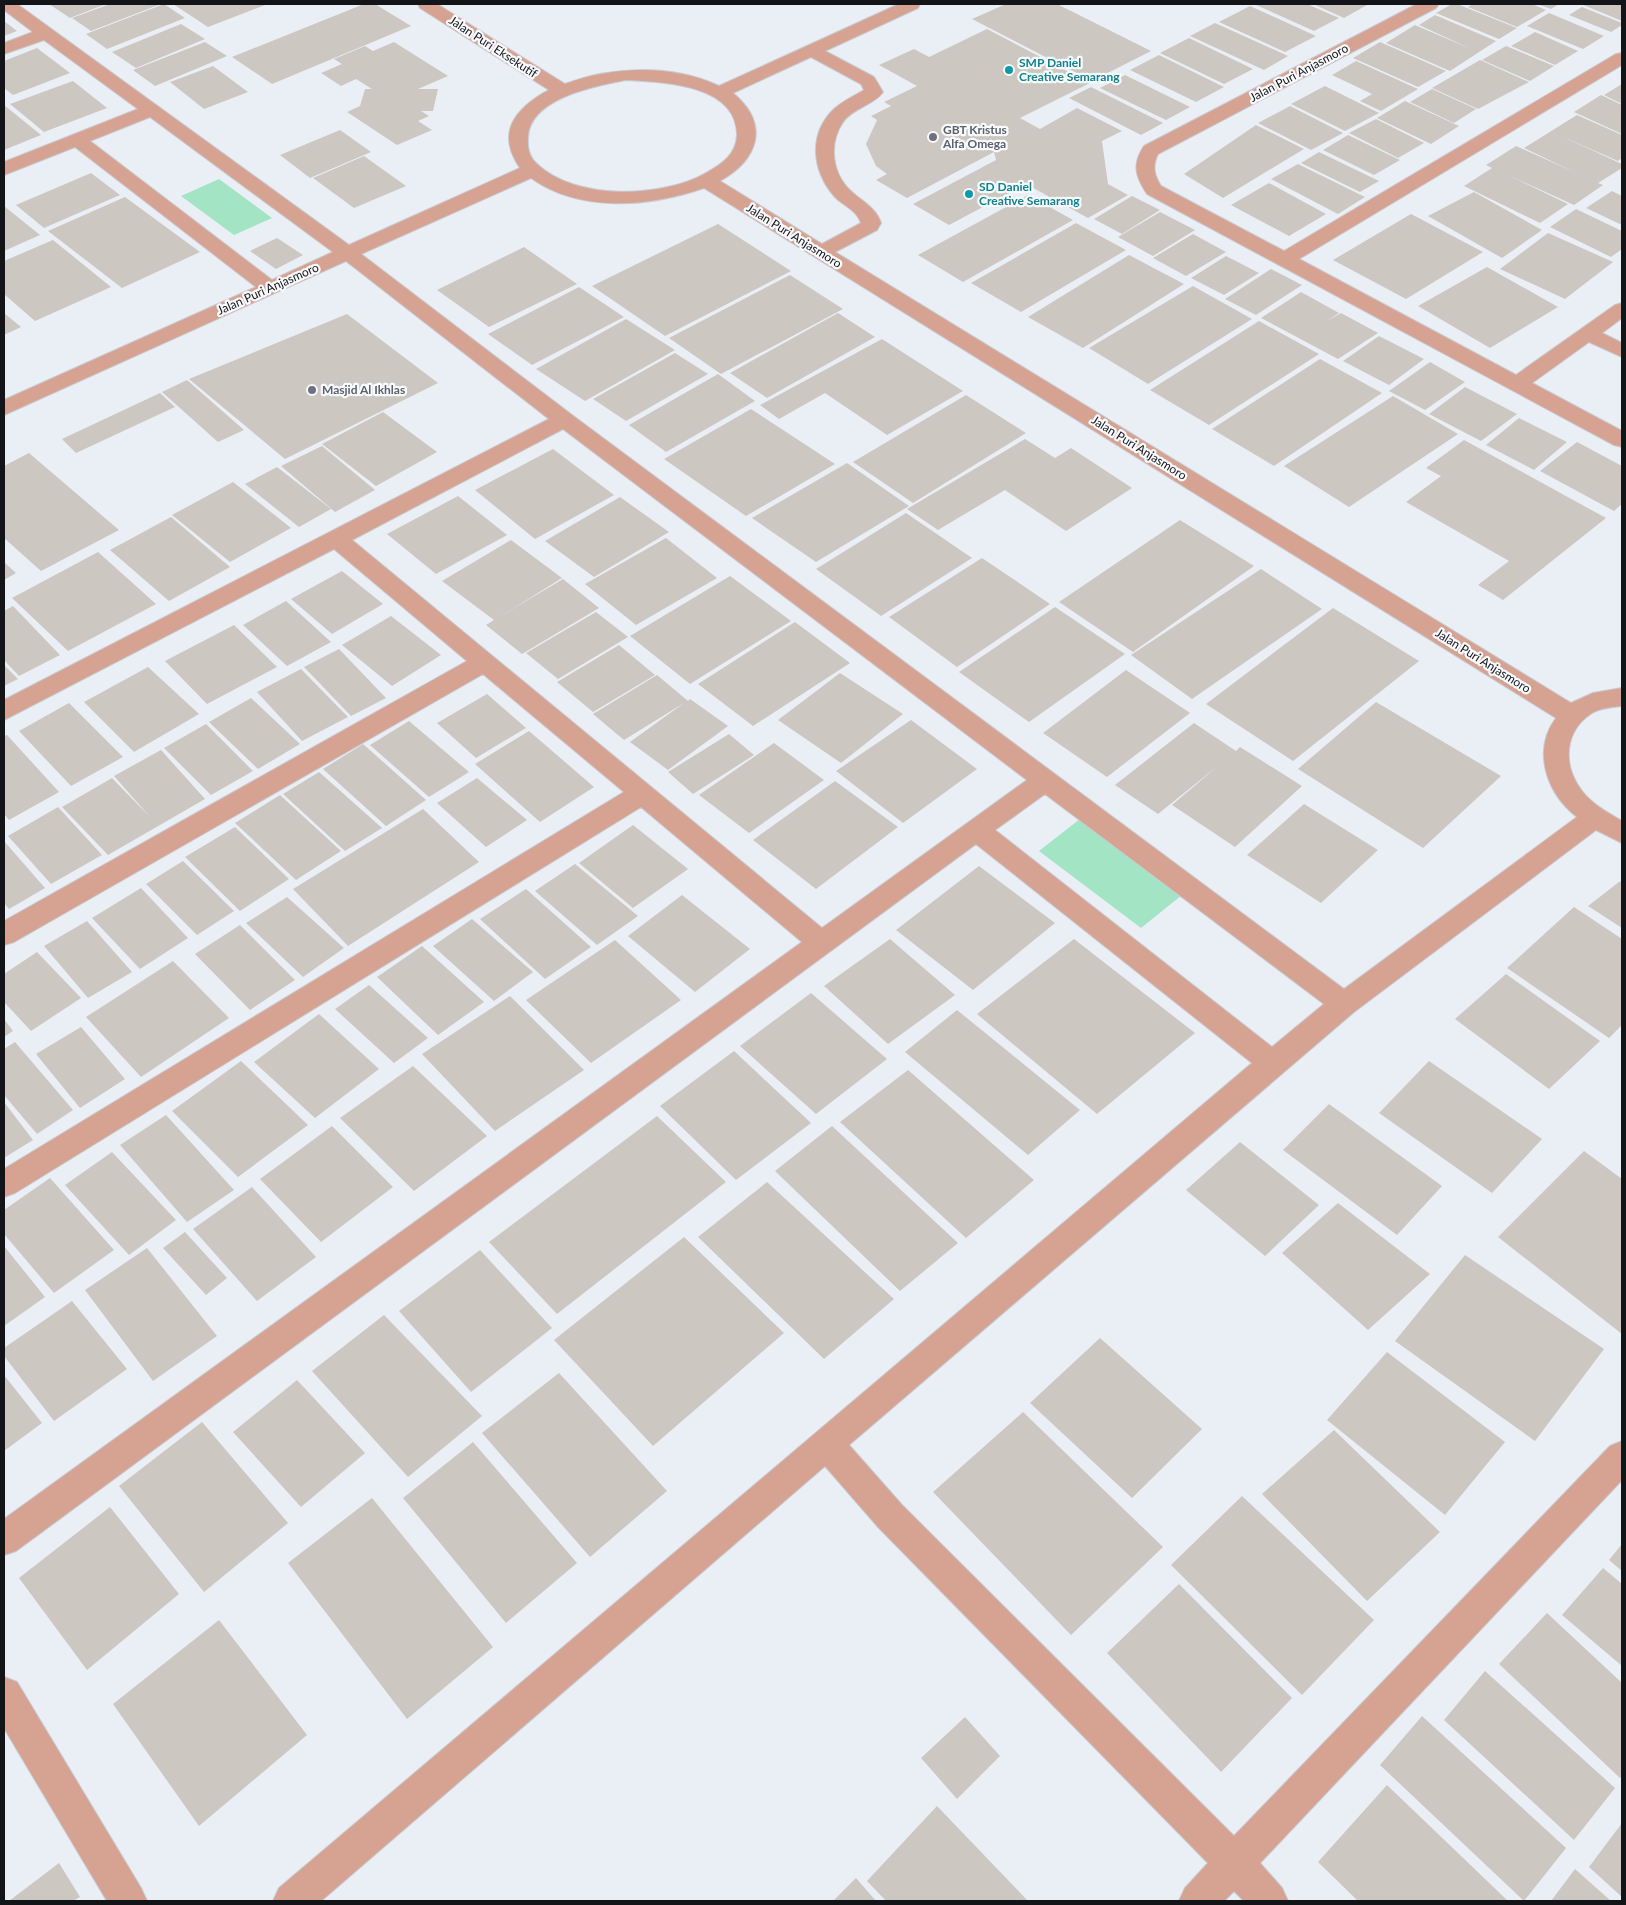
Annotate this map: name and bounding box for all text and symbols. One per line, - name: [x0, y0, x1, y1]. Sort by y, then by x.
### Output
- street label: Jalan Puri Eksekutif: [446, 12, 541, 81]
- street label: Jalan Puri Anjasmoro: [1247, 40, 1351, 105]
- place label: SMP Daniel Creative Semarang: [1019, 55, 1120, 84]
- marker: SMP Daniel Creative Semarang: [1003, 64, 1015, 76]
- place label: GBT Kristus Alfa Omega: [942, 122, 1007, 151]
- marker: GBT Kristus Alfa Omega: [927, 131, 939, 143]
- place label: SD Daniel Creative Semarang: [979, 179, 1080, 208]
- marker: SD Daniel Creative Semarang: [963, 188, 975, 200]
- street label: Jalan Puri Anjasmoro: [744, 200, 845, 271]
- street label: Jalan Puri Anjasmoro: [215, 259, 321, 318]
- place label: Masjid Al Ikhlas: [322, 382, 405, 397]
- marker: Masjid Al Ikhlas: [306, 384, 318, 396]
- street label: Jalan Puri Anjasmoro: [1089, 412, 1190, 483]
- street label: Jalan Puri Anjasmoro: [1433, 625, 1534, 696]

